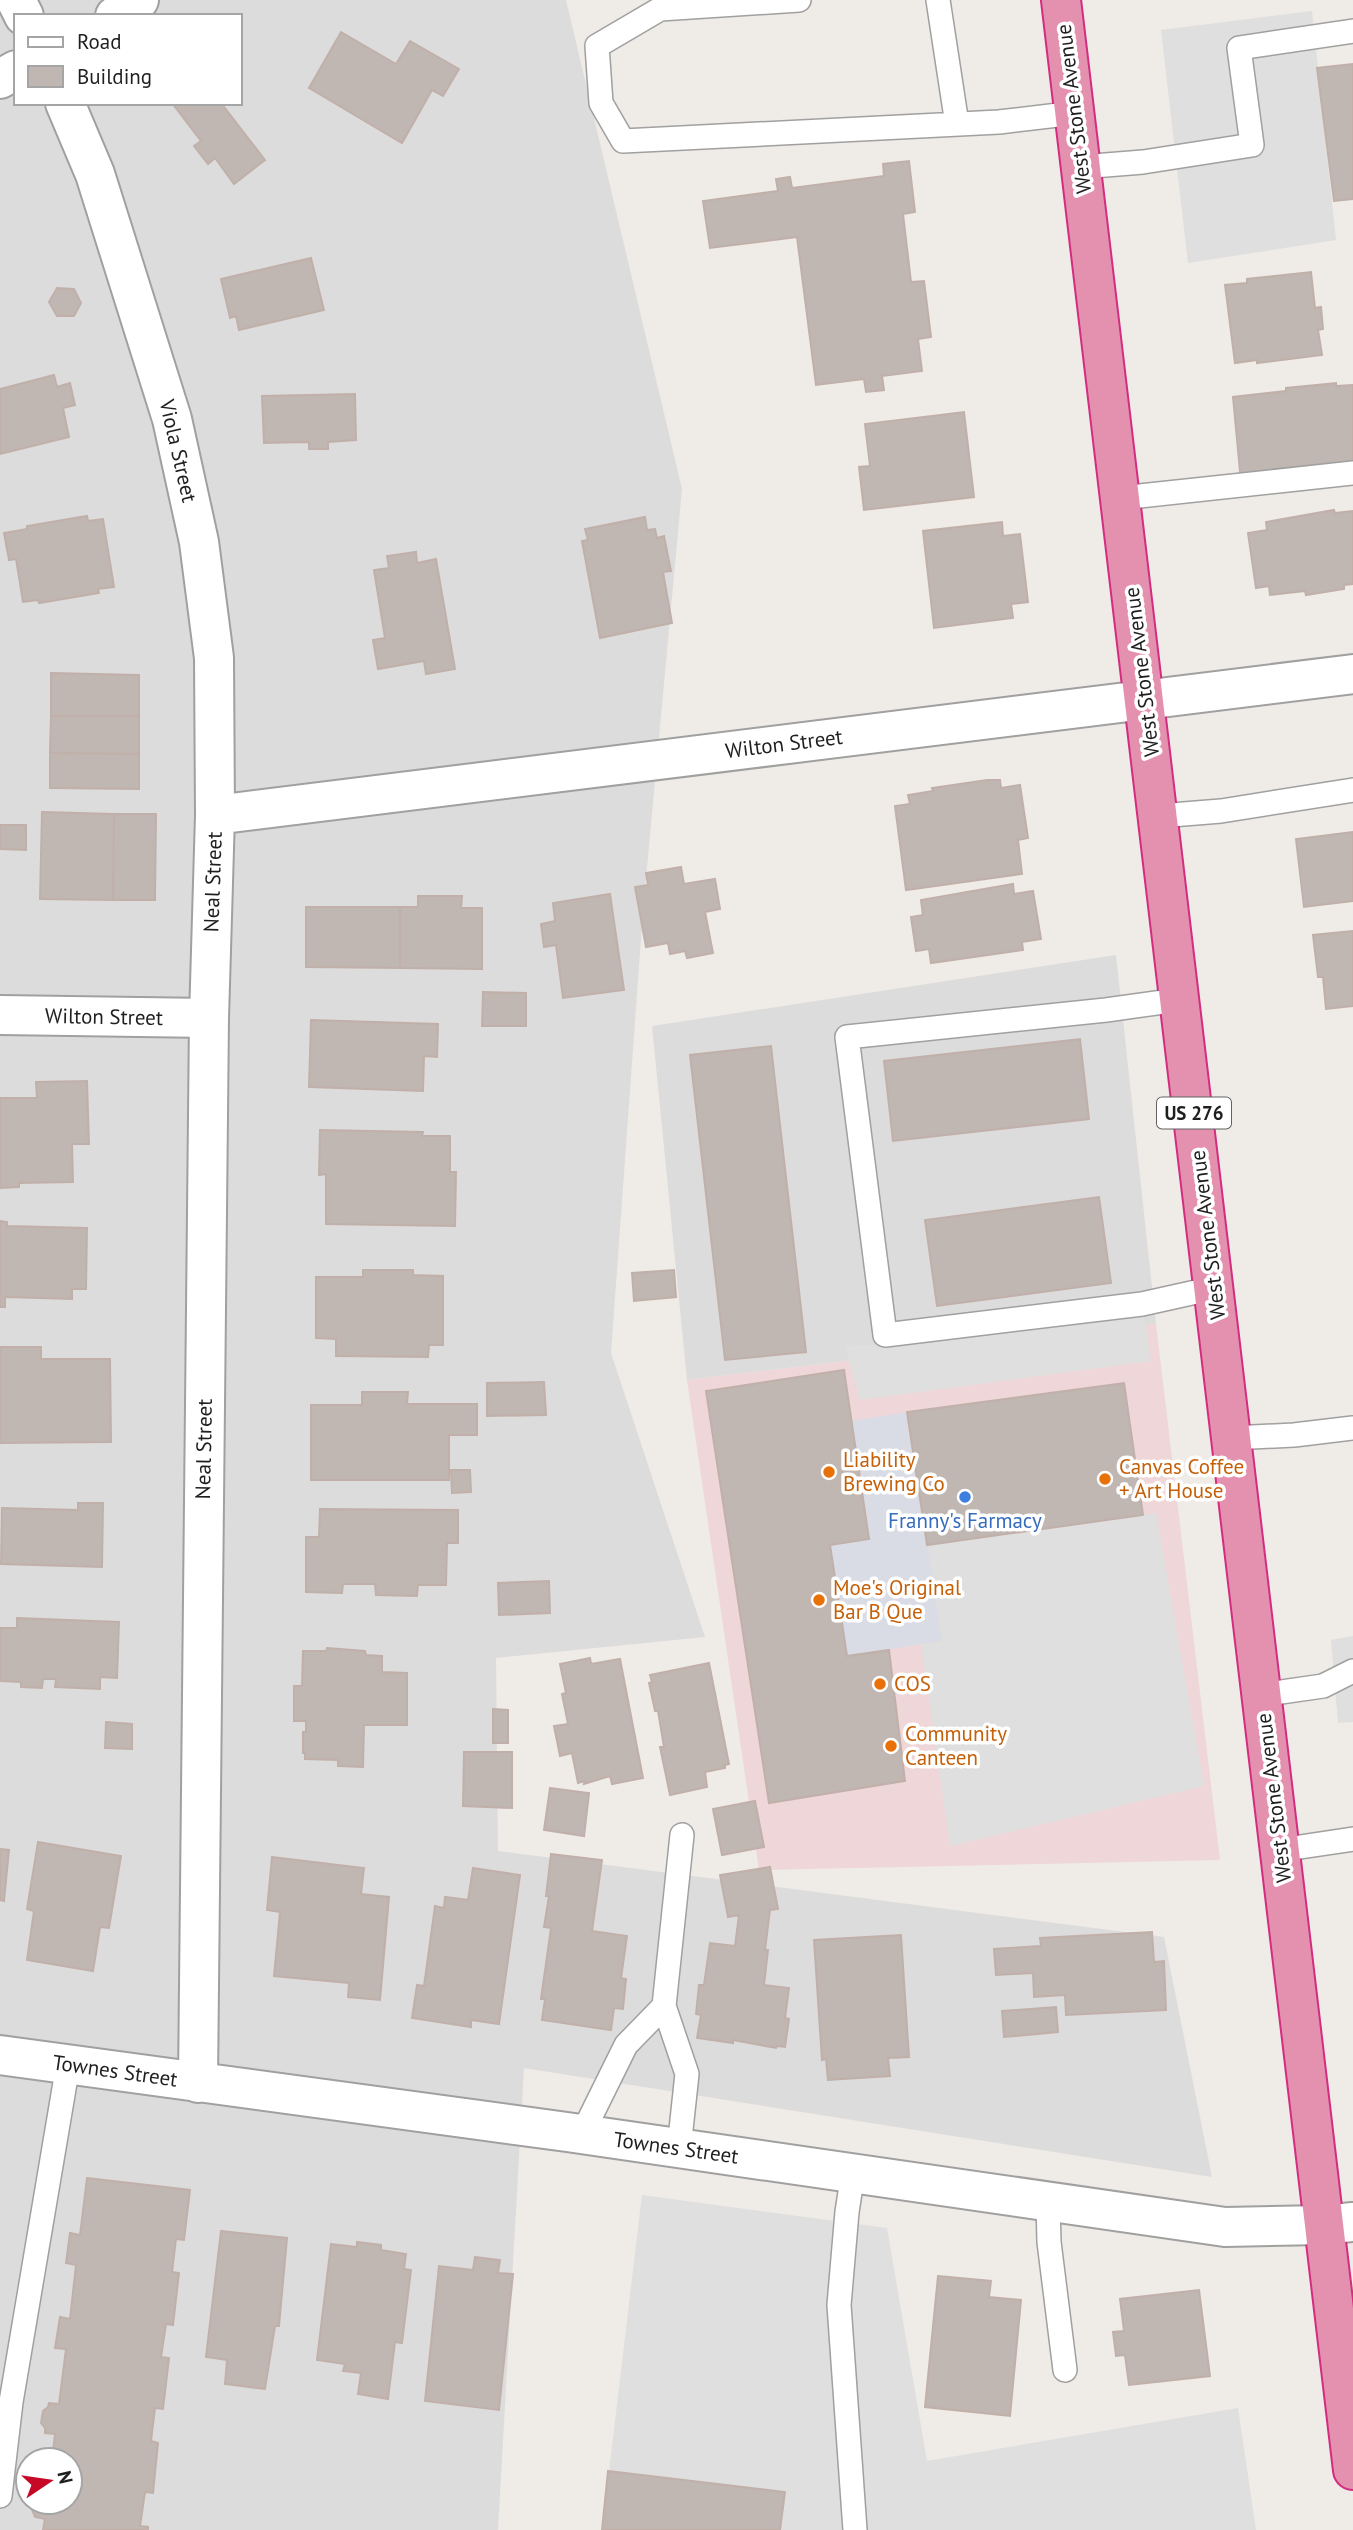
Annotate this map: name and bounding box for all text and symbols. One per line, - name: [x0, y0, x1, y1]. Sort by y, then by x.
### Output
- legend: [14, 14, 242, 105]
- street label: West Stone Avenue: [1050, 23, 1097, 195]
- text: Road: [77, 28, 121, 55]
- text: Building: [77, 63, 152, 90]
- street label: Viola Street: [153, 396, 203, 505]
- street label: West Stone Avenue: [1118, 586, 1165, 758]
- street label: Wilton Street: [724, 723, 844, 764]
- street label: Neal Street: [197, 831, 228, 933]
- street label: Wilton Street: [45, 1002, 163, 1031]
- road number: US 276: [1157, 1098, 1231, 1128]
- street label: West Stone Avenue: [1184, 1149, 1231, 1321]
- street label: Neal Street: [189, 1398, 218, 1500]
- place label: Liability Brewing Co: [843, 1446, 945, 1497]
- place label: Canvas Coffee + Art House: [1119, 1453, 1244, 1504]
- marker: Liability Brewing Co: [821, 1464, 837, 1480]
- marker: Canvas Coffee + Art House: [1097, 1471, 1113, 1487]
- marker: Franny's Farmacy: [957, 1489, 973, 1505]
- place label: Franny's Farmacy: [888, 1507, 1042, 1534]
- place label: Moe's Original Bar B Que: [833, 1574, 961, 1625]
- marker: Moe's Original Bar B Que: [811, 1592, 827, 1608]
- place label: COS: [894, 1670, 931, 1697]
- marker: COS: [872, 1676, 888, 1692]
- street label: West Stone Avenue: [1250, 1712, 1297, 1884]
- place label: Community Canteen: [905, 1720, 1007, 1771]
- marker: Community Canteen: [883, 1738, 899, 1754]
- street label: Townes Street: [51, 2048, 179, 2093]
- street label: Townes Street: [612, 2125, 740, 2170]
- north arrow: [14, 2446, 84, 2516]
- text: N: [52, 2468, 79, 2486]

